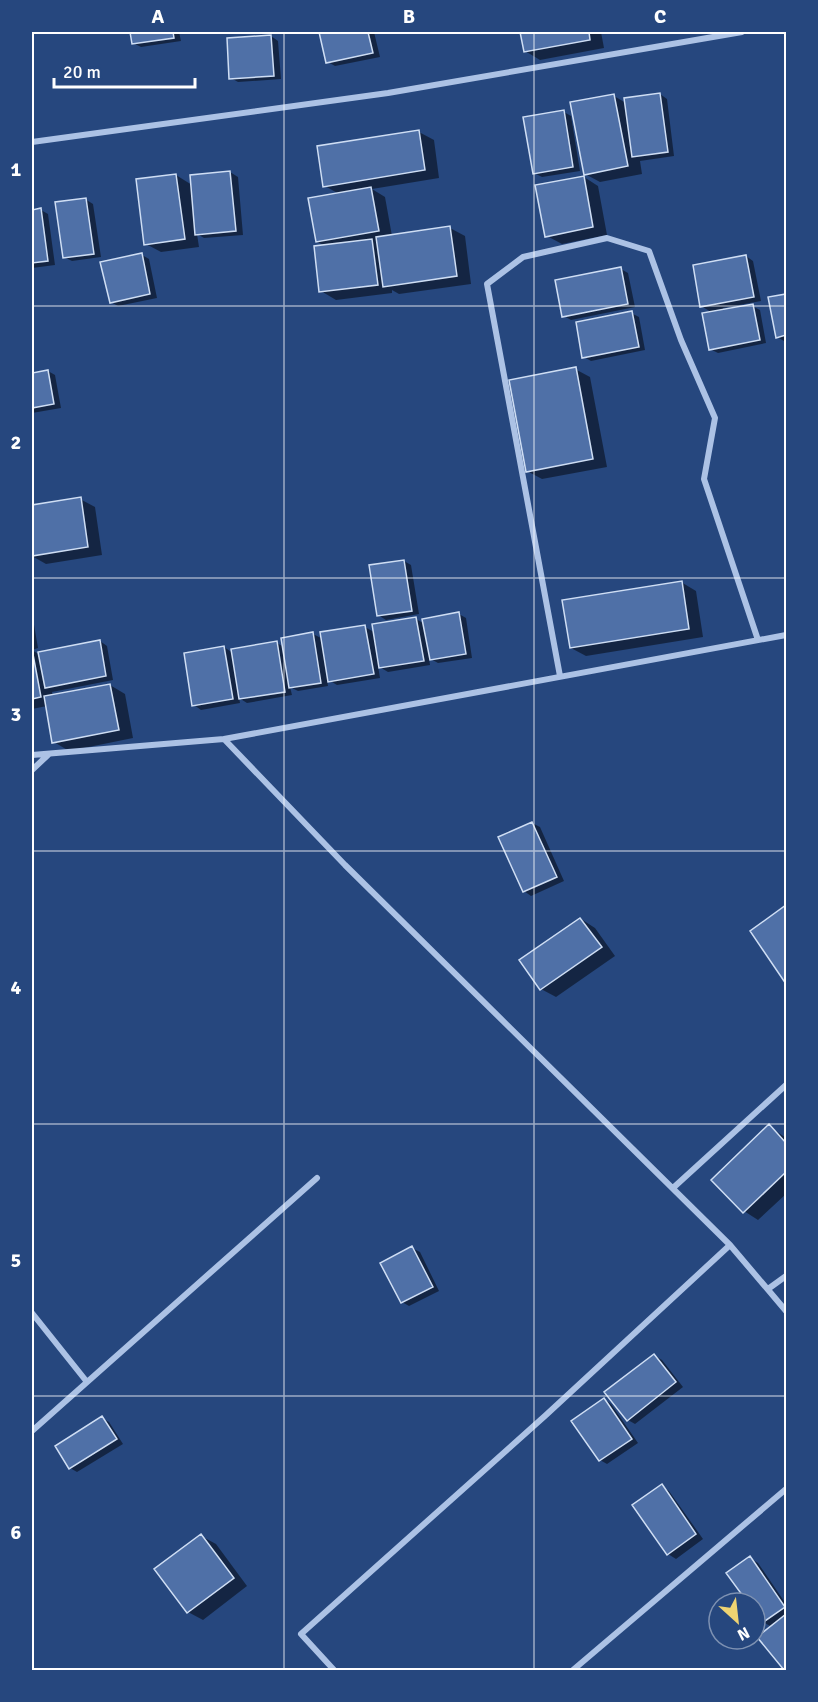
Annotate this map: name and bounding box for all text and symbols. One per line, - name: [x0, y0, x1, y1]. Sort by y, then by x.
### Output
- text: A: [152, 4, 165, 29]
- text: B: [403, 4, 415, 29]
- text: C: [654, 4, 666, 29]
- scale bar: [54, 51, 195, 89]
- text: 20 m: [63, 61, 101, 83]
- text: 1: [11, 157, 22, 182]
- text: 2: [11, 430, 21, 455]
- text: 3: [11, 702, 21, 727]
- text: 4: [11, 975, 22, 1000]
- text: 5: [11, 1248, 21, 1273]
- text: 6: [11, 1520, 22, 1545]
- north arrow: [707, 1591, 767, 1651]
- text: N: [734, 1622, 753, 1645]

